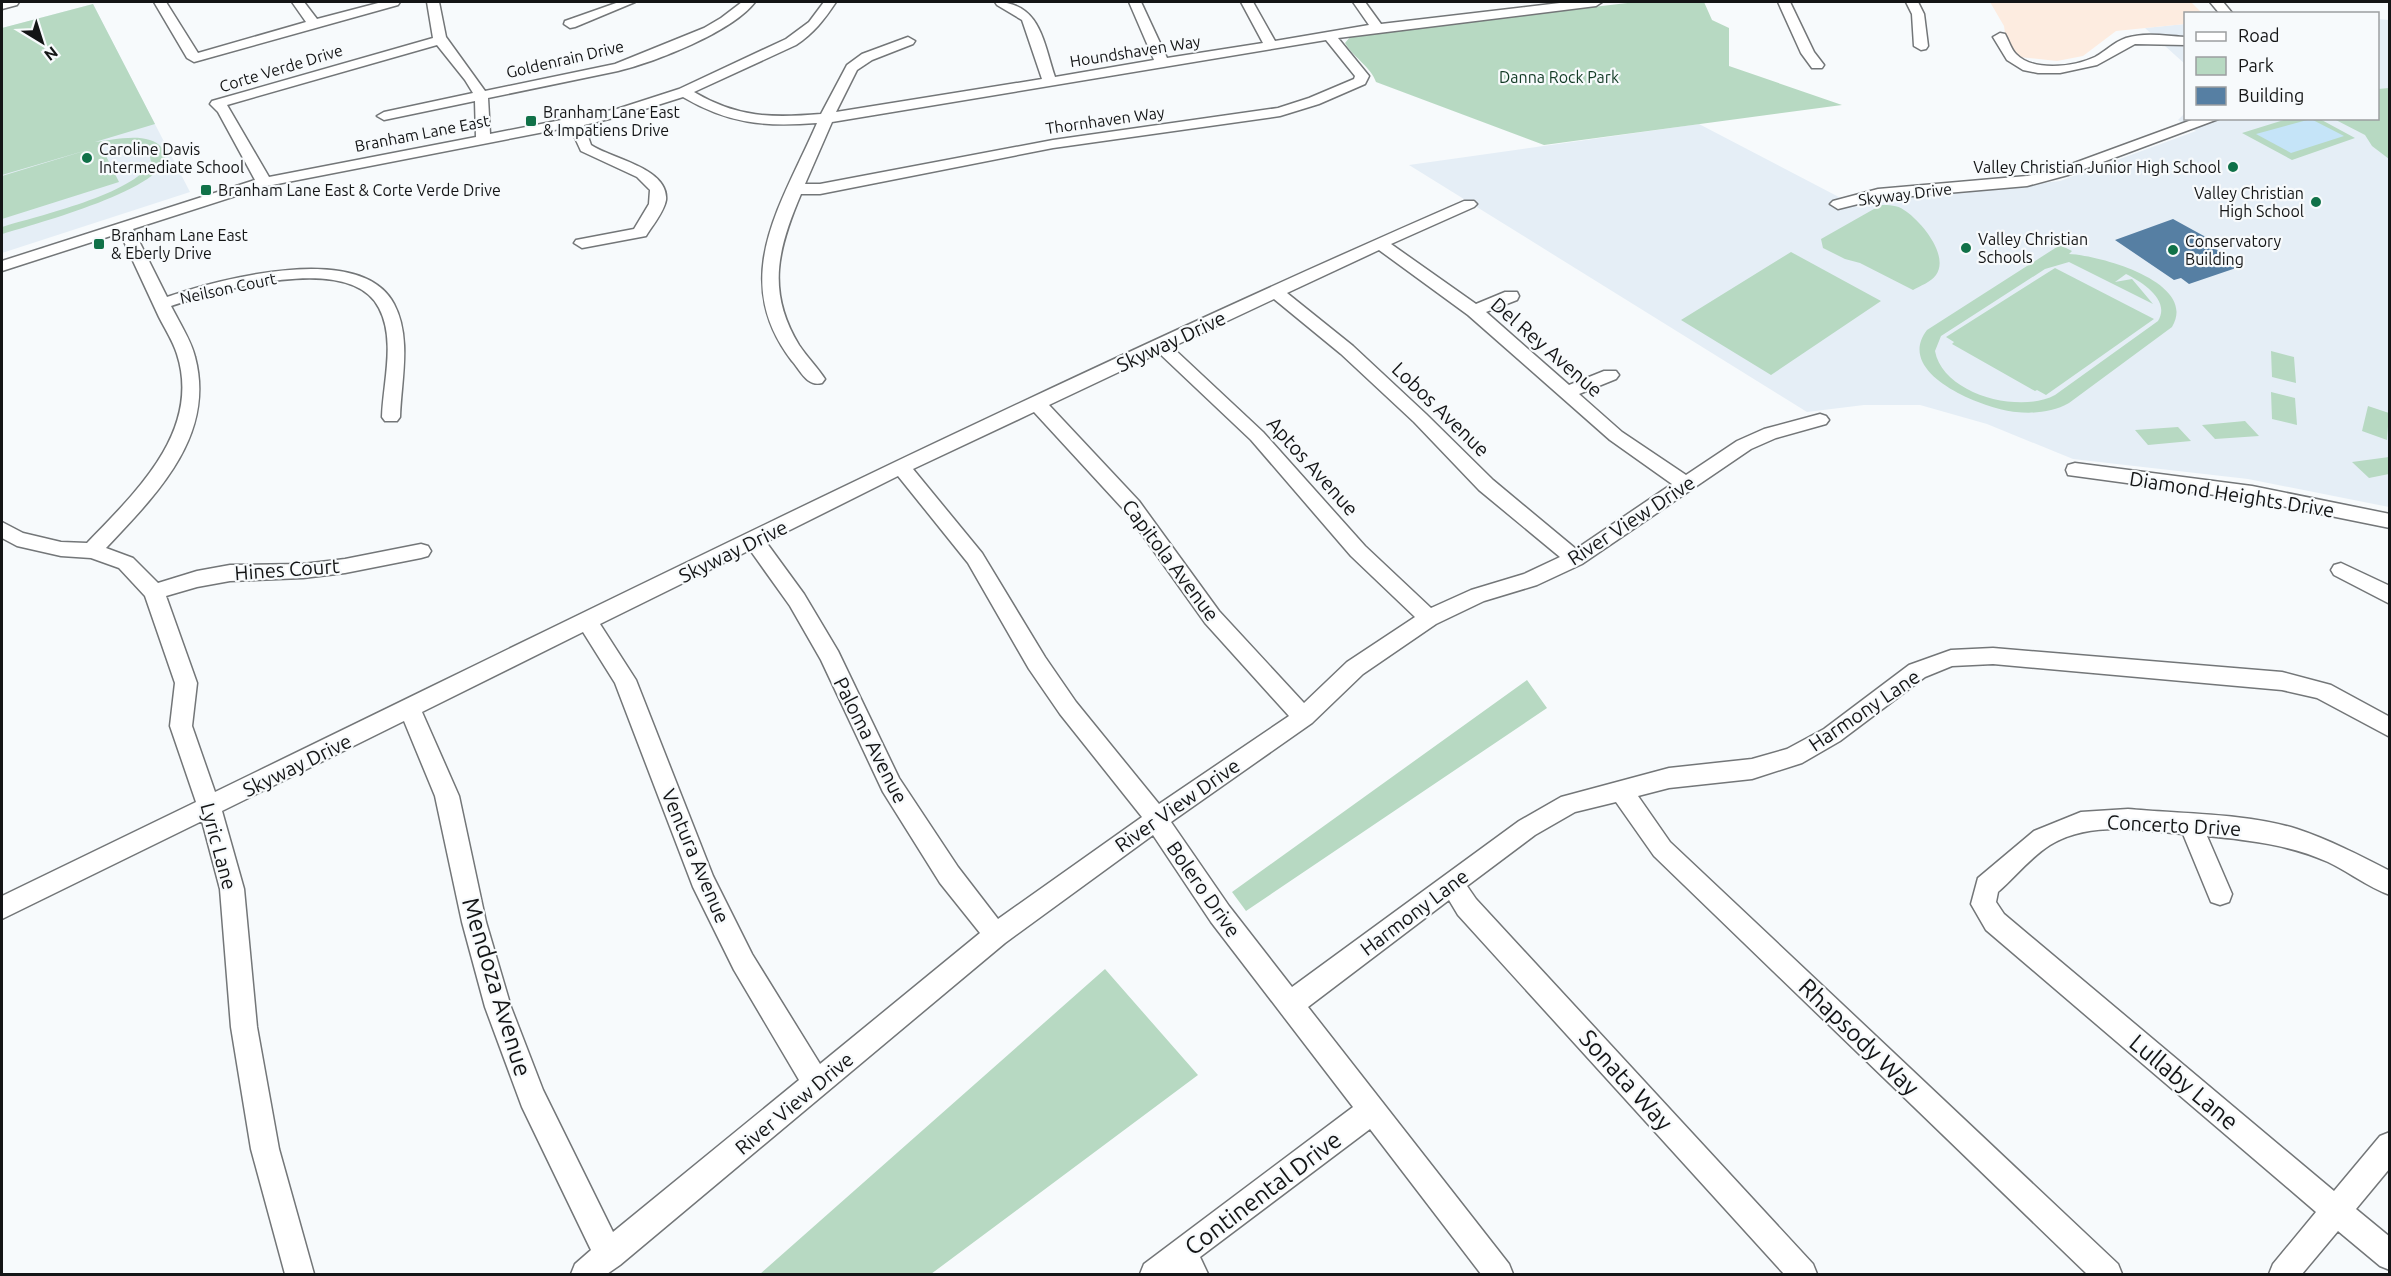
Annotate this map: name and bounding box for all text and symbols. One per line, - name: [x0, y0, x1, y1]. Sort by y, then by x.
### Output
- north arrow: [12, 12, 72, 72]
- legend: [2184, 12, 2379, 120]
- text: Road: [2238, 25, 2280, 45]
- street label: Houndshaven Way: [1068, 32, 1202, 70]
- street label: Goldenrain Drive: [504, 37, 626, 81]
- street label: Corte Verde Drive: [217, 41, 345, 95]
- text: N: [41, 43, 61, 65]
- text: Park: [2238, 55, 2274, 75]
- park label: Danna Rock Park: [1499, 68, 1619, 86]
- text: Building: [2238, 85, 2304, 105]
- place label: Branham Lane East & Impatiens Drive: [543, 103, 681, 139]
- street label: Thornhaven Way: [1044, 103, 1166, 137]
- street label: Branham Lane East: [353, 111, 492, 155]
- marker: Branham Lane East & Impatiens Drive: [524, 114, 538, 128]
- place label: Caroline Davis Intermediate School: [99, 140, 244, 176]
- marker: Caroline Davis Intermediate School: [80, 151, 94, 165]
- place label: Valley Christian Junior High School: [1973, 158, 2221, 176]
- marker: Valley Christian Junior High School: [2226, 160, 2240, 174]
- street label: Skyway Drive: [1857, 179, 1953, 209]
- place label: Branham Lane East & Corte Verde Drive: [218, 181, 501, 199]
- marker: Branham Lane East & Corte Verde Drive: [199, 183, 213, 197]
- place label: Valley Christian High School: [2194, 184, 2304, 220]
- marker: Valley Christian High School: [2309, 195, 2323, 209]
- place label: Branham Lane East & Eberly Drive: [111, 226, 249, 262]
- place label: Valley Christian Schools: [1978, 230, 2088, 266]
- place label: Conservatory Building: [2185, 232, 2282, 268]
- marker: Branham Lane East & Eberly Drive: [92, 237, 106, 251]
- marker: Valley Christian Schools: [1959, 241, 1973, 255]
- marker: Conservatory Building: [2166, 243, 2180, 257]
- street label: Neilson Court: [178, 269, 279, 307]
- street label: Del Rey Avenue: [1487, 292, 1607, 402]
- street label: Skyway Drive: [1113, 306, 1229, 376]
- street label: Lobos Avenue: [1388, 357, 1494, 461]
- street label: Aptos Avenue: [1263, 412, 1363, 520]
- street label: Diamond Heights Drive: [2128, 466, 2336, 522]
- street label: River View Drive: [1563, 470, 1699, 570]
- street label: Capitola Avenue: [1118, 495, 1224, 625]
- street label: Skyway Drive: [675, 515, 791, 587]
- street label: Hines Court: [234, 554, 340, 584]
- street label: Harmony Lane: [1804, 664, 1924, 756]
- street label: Paloma Avenue: [829, 673, 913, 807]
- street label: Skyway Drive: [239, 729, 355, 801]
- street label: River View Drive: [1110, 753, 1244, 857]
- street label: Ventura Avenue: [657, 785, 735, 927]
- street label: Lyric Lane: [196, 800, 242, 892]
- street label: Concerto Drive: [2106, 810, 2242, 840]
- street label: Bolero Drive: [1163, 837, 1245, 941]
- street label: Harmony Lane: [1355, 864, 1473, 960]
- street label: Mendoza Avenue: [457, 894, 537, 1080]
- street label: Rhapsody Way: [1793, 973, 1925, 1101]
- street label: Sonata Way: [1574, 1024, 1678, 1136]
- street label: Lullaby Lane: [2124, 1029, 2244, 1135]
- street label: River View Drive: [730, 1047, 858, 1159]
- street label: Continental Drive: [1180, 1125, 1346, 1261]

